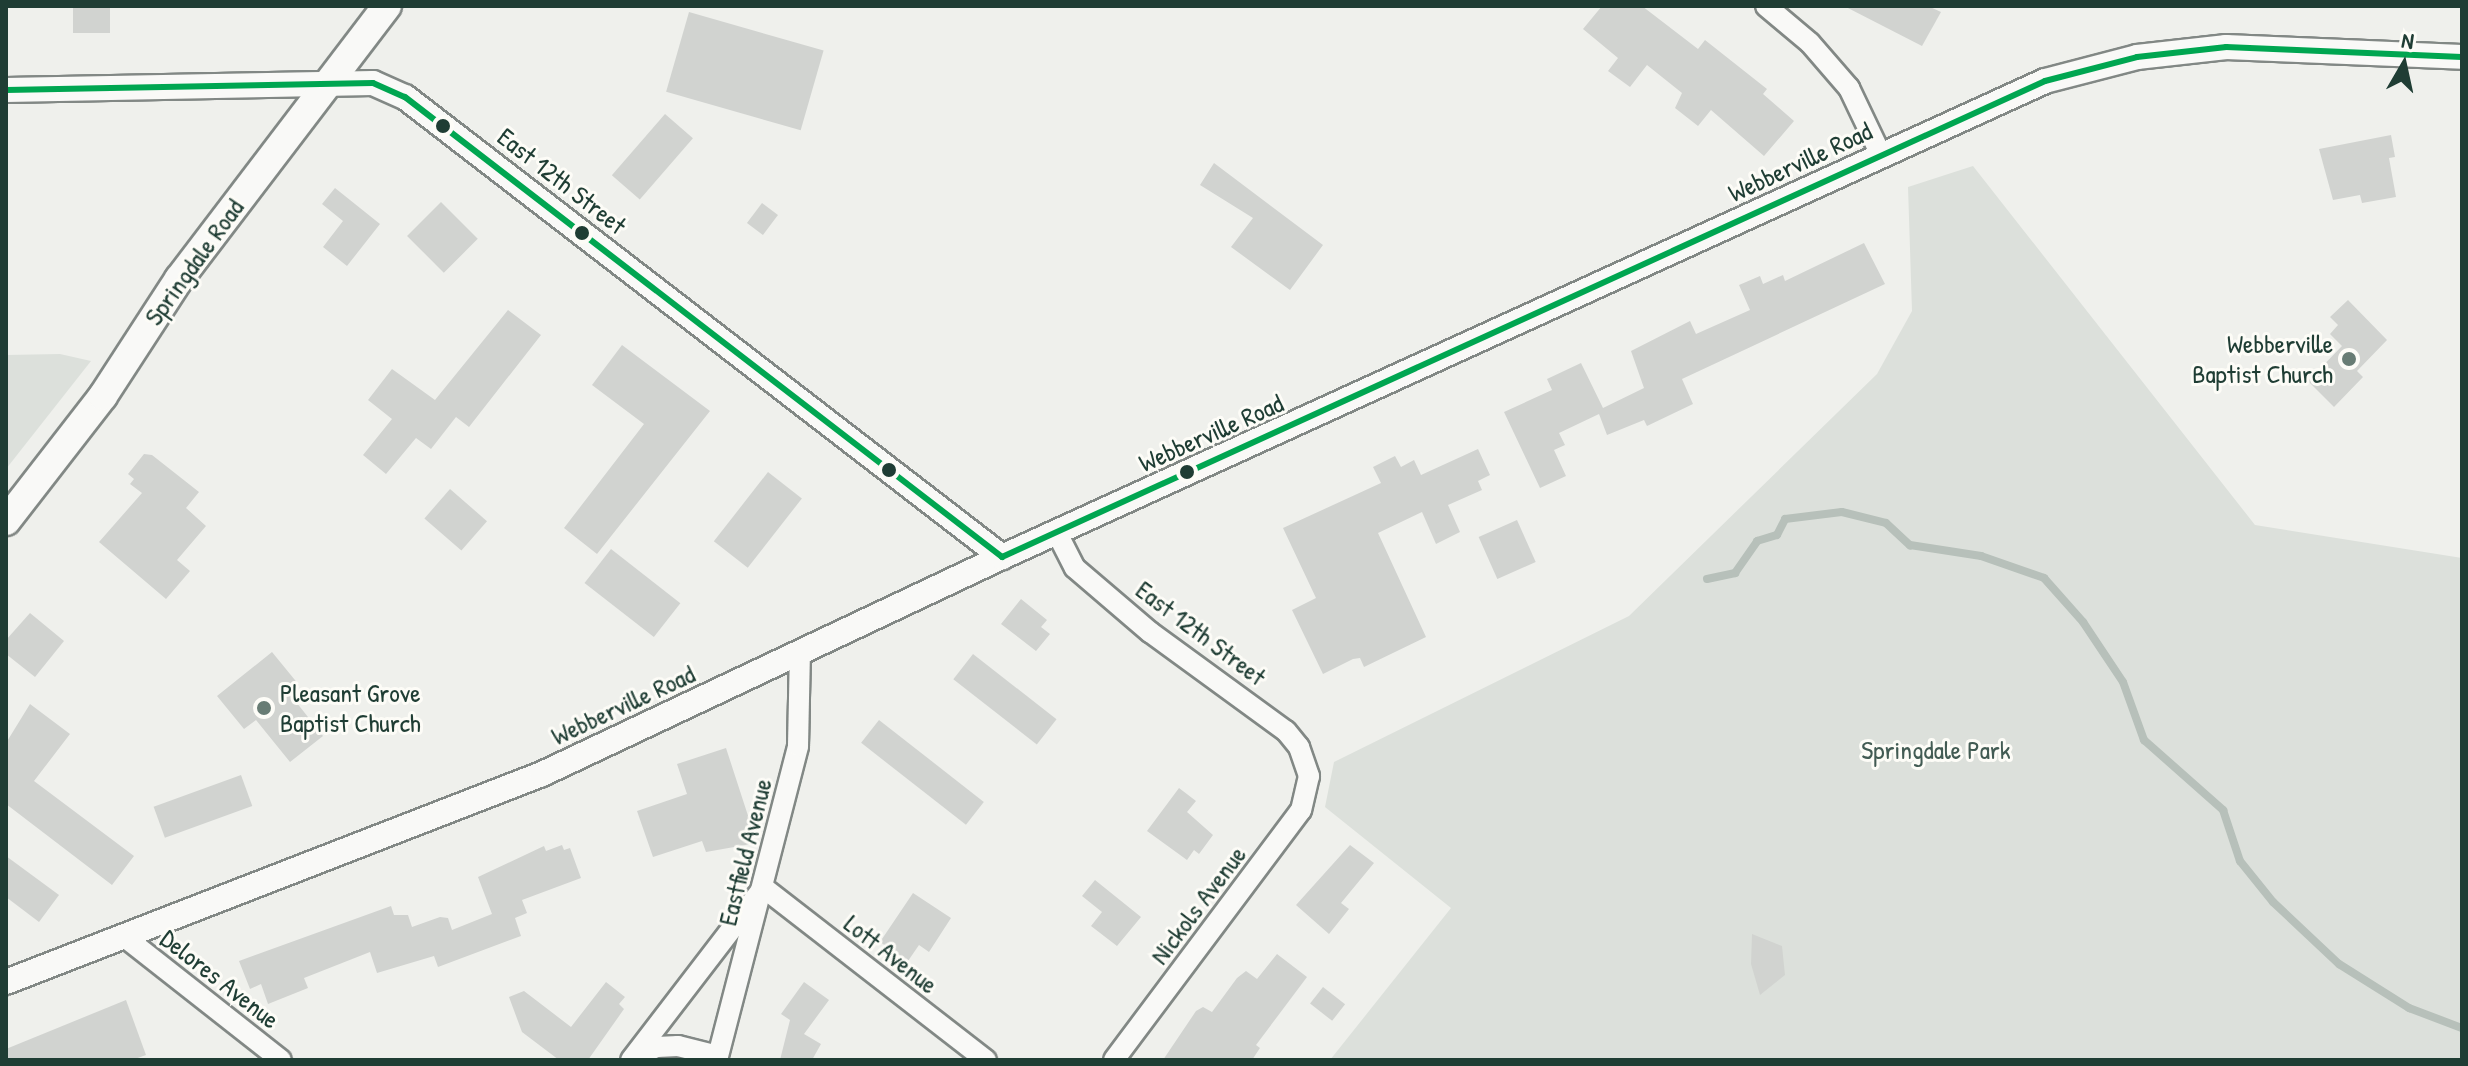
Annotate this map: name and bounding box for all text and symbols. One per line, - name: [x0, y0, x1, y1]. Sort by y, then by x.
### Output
- north arrow: [2364, 24, 2444, 104]
- text: N: [2400, 25, 2416, 56]
- street label: Webberville Road: [1723, 115, 1877, 209]
- unlabelled marker: [435, 118, 451, 134]
- street label: East 12th Street: [491, 121, 633, 241]
- street label: Springdale Road: [138, 193, 250, 331]
- unlabelled marker: [574, 225, 590, 241]
- place label: Webberville Baptist Church: [2192, 328, 2333, 390]
- marker: Webberville Baptist Church: [2340, 350, 2358, 368]
- street label: Webberville Road: [1134, 387, 1288, 479]
- unlabelled marker: [881, 462, 897, 478]
- unlabelled marker: [1179, 464, 1195, 480]
- street label: East 12th Street: [1130, 574, 1272, 692]
- street label: Webberville Road: [546, 658, 700, 752]
- place label: Pleasant Grove Baptist Church: [280, 677, 421, 738]
- marker: Pleasant Grove Baptist Church: [255, 699, 273, 717]
- park label: Springdale Park: [1861, 734, 2011, 766]
- street label: Eastfield Avenue: [712, 775, 778, 929]
- street label: Nickols Avenue: [1143, 840, 1253, 970]
- street label: Lott Avenue: [838, 908, 944, 1000]
- street label: Delores Avenue: [154, 923, 286, 1035]

